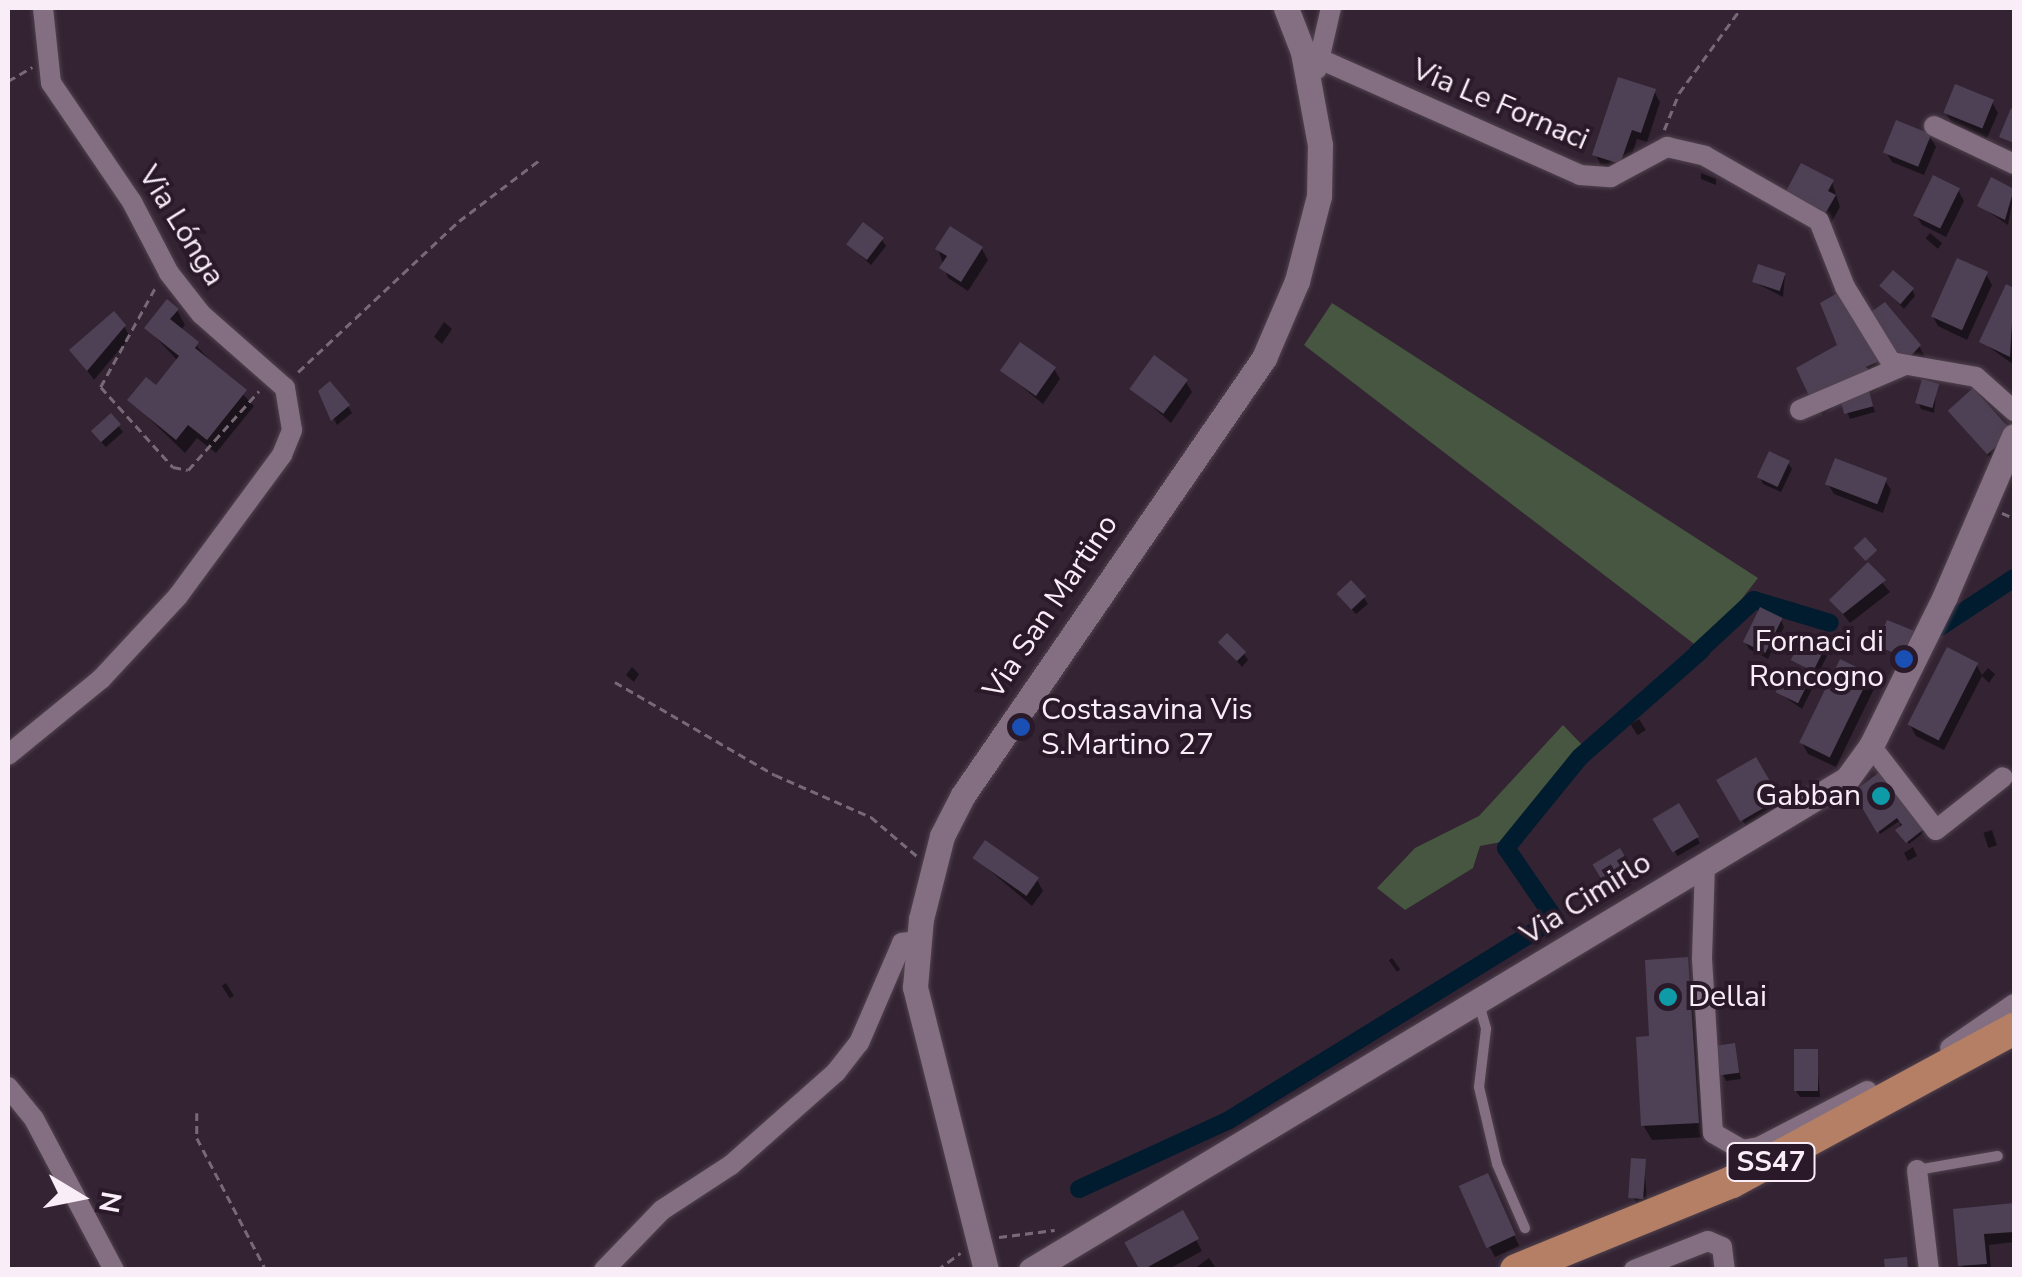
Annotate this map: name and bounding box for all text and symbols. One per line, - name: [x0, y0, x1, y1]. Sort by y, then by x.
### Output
- street label: Via Le Fornaci: [1406, 52, 1594, 158]
- street label: Via Lónga: [130, 159, 232, 293]
- street label: Via San Martino: [976, 508, 1126, 706]
- place label: Fornaci di Roncogno: [1749, 624, 1884, 694]
- marker: Fornaci di Roncogno: [1893, 648, 1915, 670]
- place label: Costasavina Vis S.Martino 27: [1041, 692, 1253, 762]
- marker: Costasavina Vis S.Martino 27: [1010, 716, 1032, 738]
- place label: Gabban: [1755, 778, 1861, 814]
- marker: Gabban: [1870, 785, 1892, 807]
- street label: Via Cimirlo: [1514, 845, 1658, 953]
- place label: Dellai: [1688, 979, 1767, 1015]
- marker: Dellai: [1657, 986, 1679, 1008]
- road number: SS47: [1726, 1139, 1816, 1185]
- north arrow: [30, 1147, 130, 1247]
- text: N: [89, 1189, 130, 1216]

